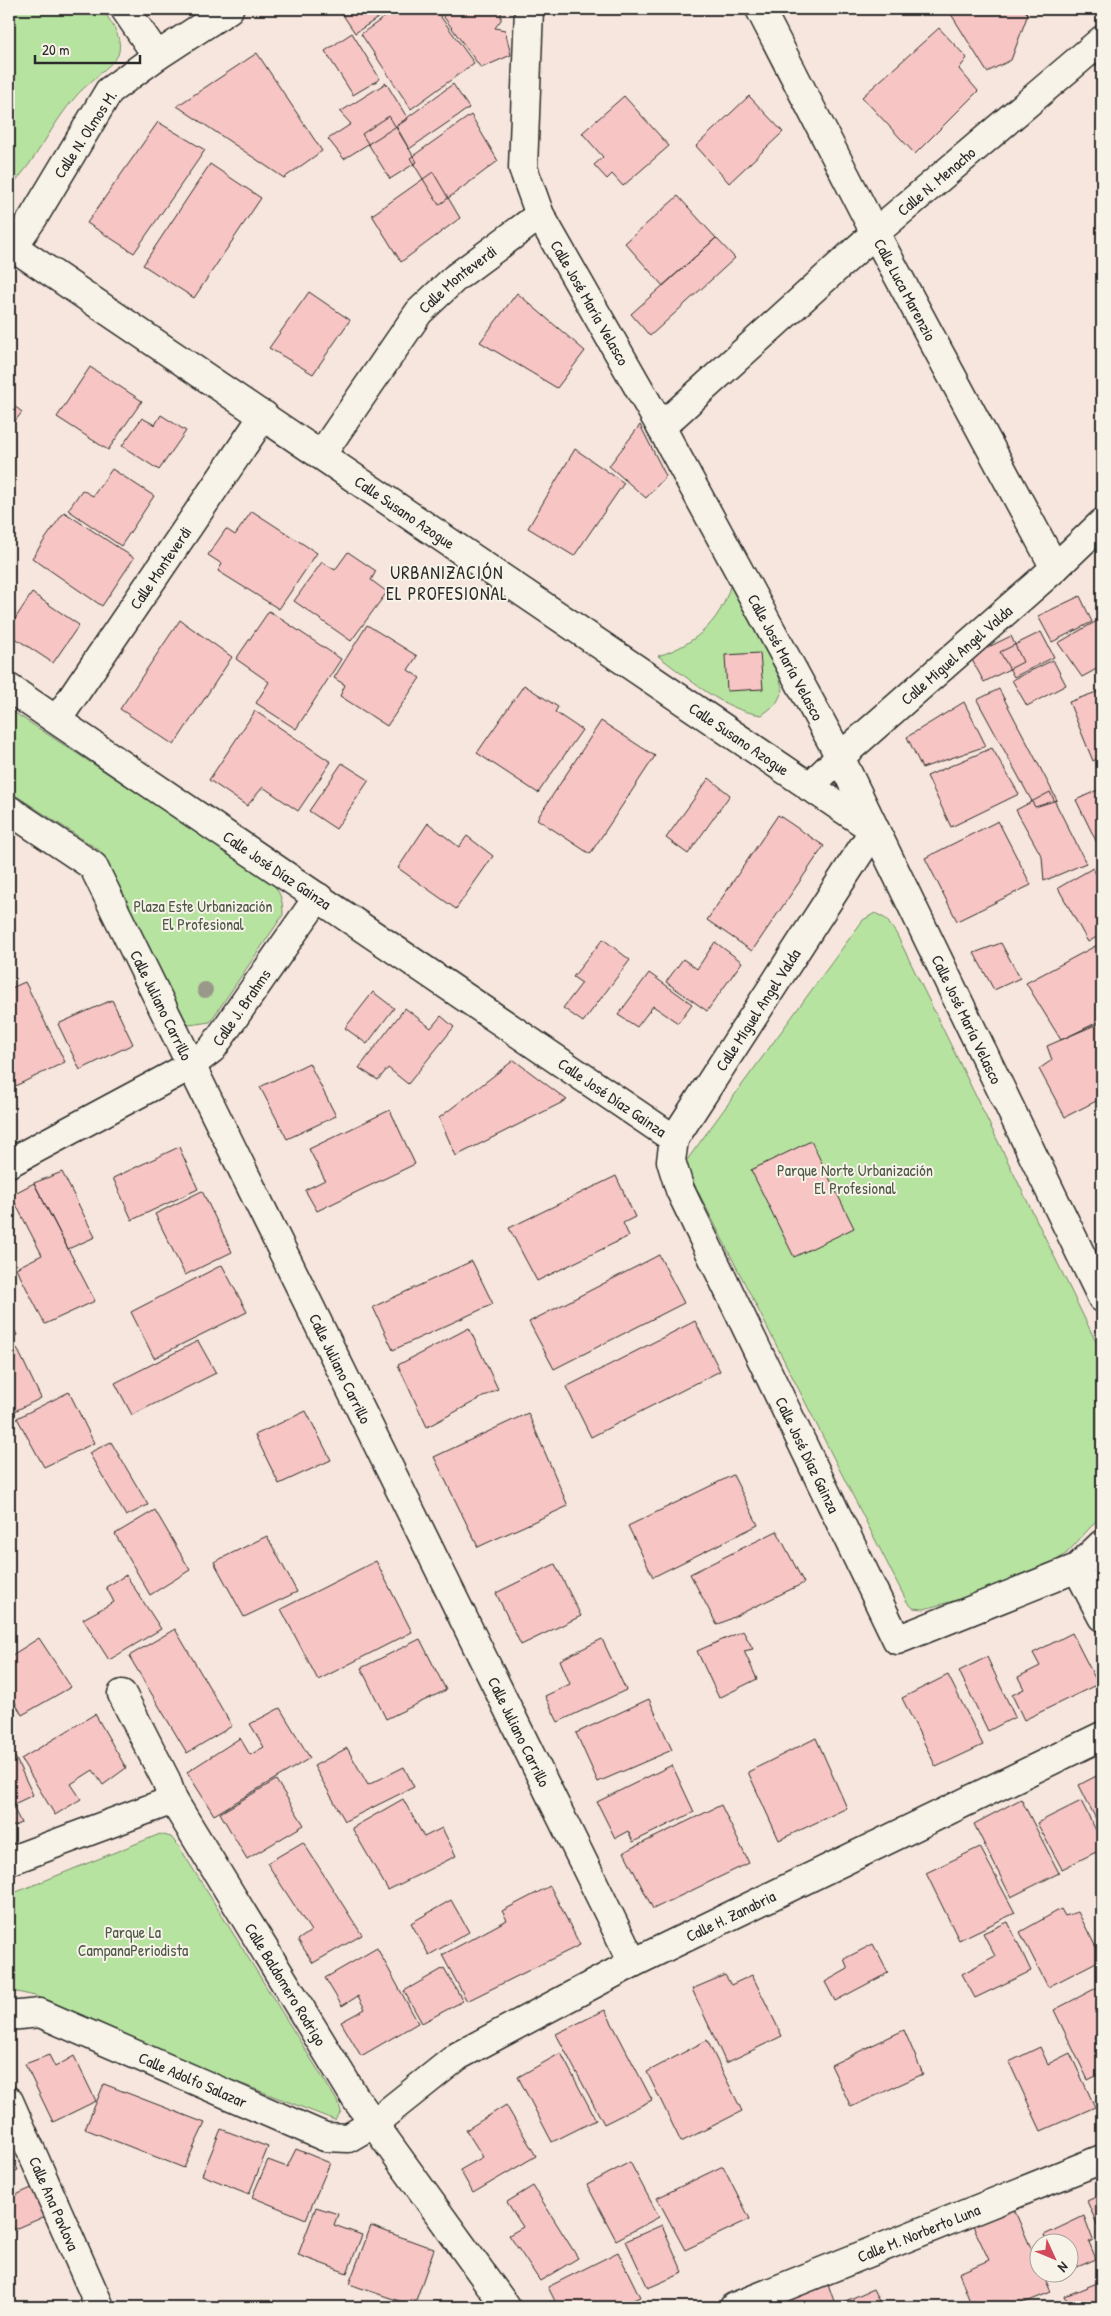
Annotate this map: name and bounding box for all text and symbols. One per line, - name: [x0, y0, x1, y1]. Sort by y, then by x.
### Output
- scale bar: [35, 32, 140, 64]
- text: 20 m: [42, 39, 69, 60]
- street label: Calle N. Olmos M.: [48, 86, 122, 182]
- street label: Calle N. Menacho: [892, 141, 980, 221]
- street label: Calle Luca Marenzio: [869, 235, 942, 345]
- street label: Calle José María Velasco: [546, 236, 635, 370]
- street label: Calle Monteverdi: [413, 240, 501, 318]
- street label: Calle Susano Azogue: [350, 470, 460, 554]
- street label: Calle Monteverdi: [124, 522, 196, 614]
- district label: URBANIZACIÓN EL PROFESIONAL: [386, 560, 508, 606]
- street label: Calle José María Velasco: [743, 590, 829, 725]
- street label: Calle Miguel Angel Valda: [896, 600, 1017, 710]
- street label: Calle Susano Azogue: [685, 697, 794, 781]
- street label: Calle José Díaz Gainza: [219, 825, 336, 914]
- park label: Plaza Este Urbanización El Profesional: [133, 895, 273, 935]
- street label: Calle Miguel Angel Valda: [710, 944, 805, 1075]
- street label: Calle Juliano Carrillo: [125, 946, 198, 1064]
- street label: Calle José María Velasco: [926, 951, 1008, 1088]
- street label: Calle J. Brahms: [206, 964, 276, 1050]
- street label: Calle José Díaz Gainza: [554, 1053, 671, 1142]
- park label: Parque Norte Urbanización El Profesional: [777, 1159, 933, 1199]
- street label: Calle Juliano Carrillo: [304, 1310, 377, 1428]
- street label: Calle José Díaz Gainza: [770, 1393, 845, 1517]
- street label: Calle Juliano Carrillo: [483, 1673, 556, 1791]
- street label: Calle H. Zanabria: [682, 1885, 779, 1947]
- street label: Calle Baldomero Rodrigo: [240, 1919, 332, 2050]
- park label: Parque La CampanaPeriodista: [78, 1921, 188, 1961]
- street label: Calle Adolfo Salazar: [135, 2046, 251, 2113]
- street label: Calle Ana Pavlova: [24, 2153, 85, 2254]
- street label: Calle M. Norberto Luna: [854, 2198, 983, 2267]
- north arrow: [1028, 2234, 1078, 2284]
- text: N: [1054, 2258, 1073, 2277]

